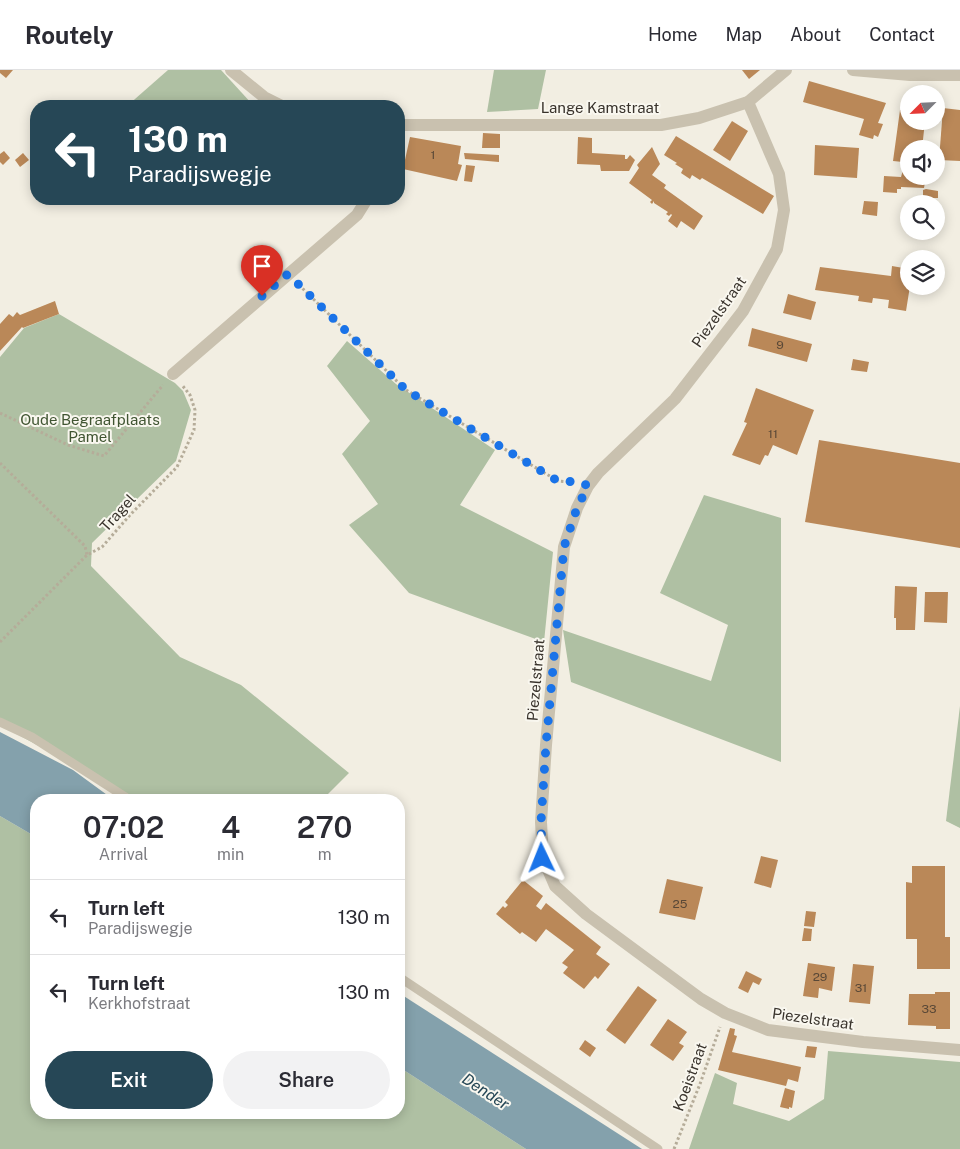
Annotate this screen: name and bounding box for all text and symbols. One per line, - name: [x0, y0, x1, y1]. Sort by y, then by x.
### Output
- text: Routely: [25, 21, 114, 49]
- text: Home: [648, 24, 698, 45]
- text: Map: [726, 24, 762, 45]
- text: About: [790, 24, 841, 45]
- text: Contact: [869, 24, 935, 45]
- north arrow: [900, 85, 945, 130]
- map controls: [900, 85, 945, 295]
- street label: Lange Kamstraat: [541, 99, 660, 116]
- text: 130 m: [128, 119, 228, 160]
- icon: left: [45, 120, 110, 185]
- button: sound: [900, 140, 945, 185]
- house number: 1: [431, 148, 435, 162]
- text: Paradijswegje: [128, 161, 272, 187]
- button: search: [900, 195, 945, 240]
- pin: [241, 245, 283, 296]
- button: layers: [900, 250, 945, 295]
- icon: arrive: [248, 252, 276, 280]
- street label: Piezelstraat: [688, 273, 749, 350]
- house number: 9: [776, 338, 784, 352]
- park label: Oude Begraafplaats Pamel: [20, 411, 160, 445]
- house number: 11: [768, 427, 778, 441]
- street label: Tragel: [96, 490, 139, 535]
- street label: Piezelstraat: [523, 638, 548, 722]
- text: 07:02: [83, 809, 164, 845]
- text: 4: [221, 809, 240, 845]
- text: 270: [297, 809, 352, 845]
- position arrow: [515, 831, 567, 883]
- text: Arrival: [99, 845, 148, 864]
- text: min: [217, 845, 244, 864]
- text: m: [318, 845, 332, 864]
- text: Turn left: [88, 897, 165, 919]
- house number: 25: [673, 897, 688, 911]
- icon: left: [45, 903, 73, 931]
- text: 130 m: [338, 906, 390, 928]
- text: Paradijswegje: [88, 919, 193, 938]
- house number: 29: [813, 970, 827, 984]
- text: Turn left: [88, 972, 165, 994]
- icon: left: [45, 978, 73, 1006]
- text: 130 m: [338, 981, 390, 1003]
- house number: 31: [855, 981, 867, 995]
- text: Kerkhofstraat: [88, 994, 191, 1013]
- house number: 33: [921, 1002, 937, 1016]
- street label: Piezelstraat: [771, 1004, 855, 1033]
- street label: Koeistraat: [669, 1040, 710, 1113]
- button: Exit: [45, 1051, 213, 1109]
- button: Share: [223, 1051, 390, 1109]
- water label: Dender: [459, 1069, 514, 1114]

